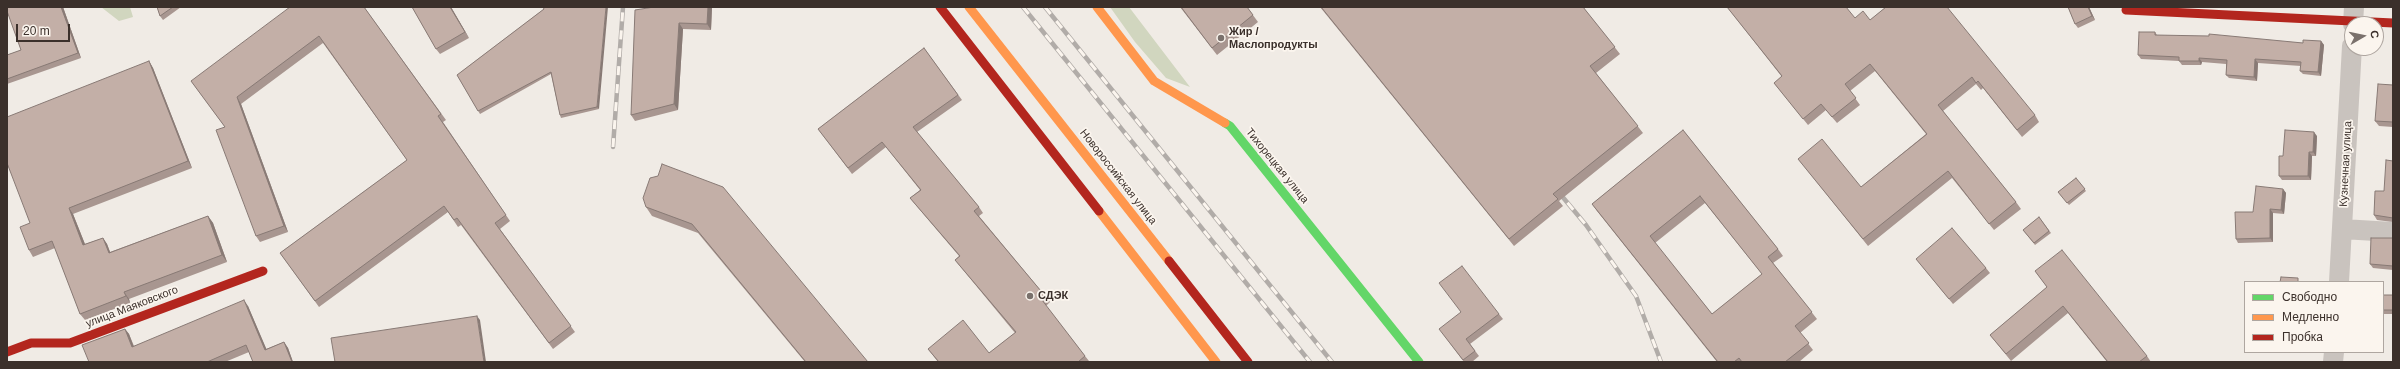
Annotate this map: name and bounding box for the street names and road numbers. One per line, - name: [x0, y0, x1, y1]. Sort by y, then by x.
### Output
- street label: Кузнечная улица: [2337, 121, 2355, 207]
- street label: Тихорецкая улица: [1243, 126, 1311, 206]
- street label: Новороссийская улица: [1077, 127, 1159, 227]
- street label: улица Маяковского: [84, 283, 180, 331]

